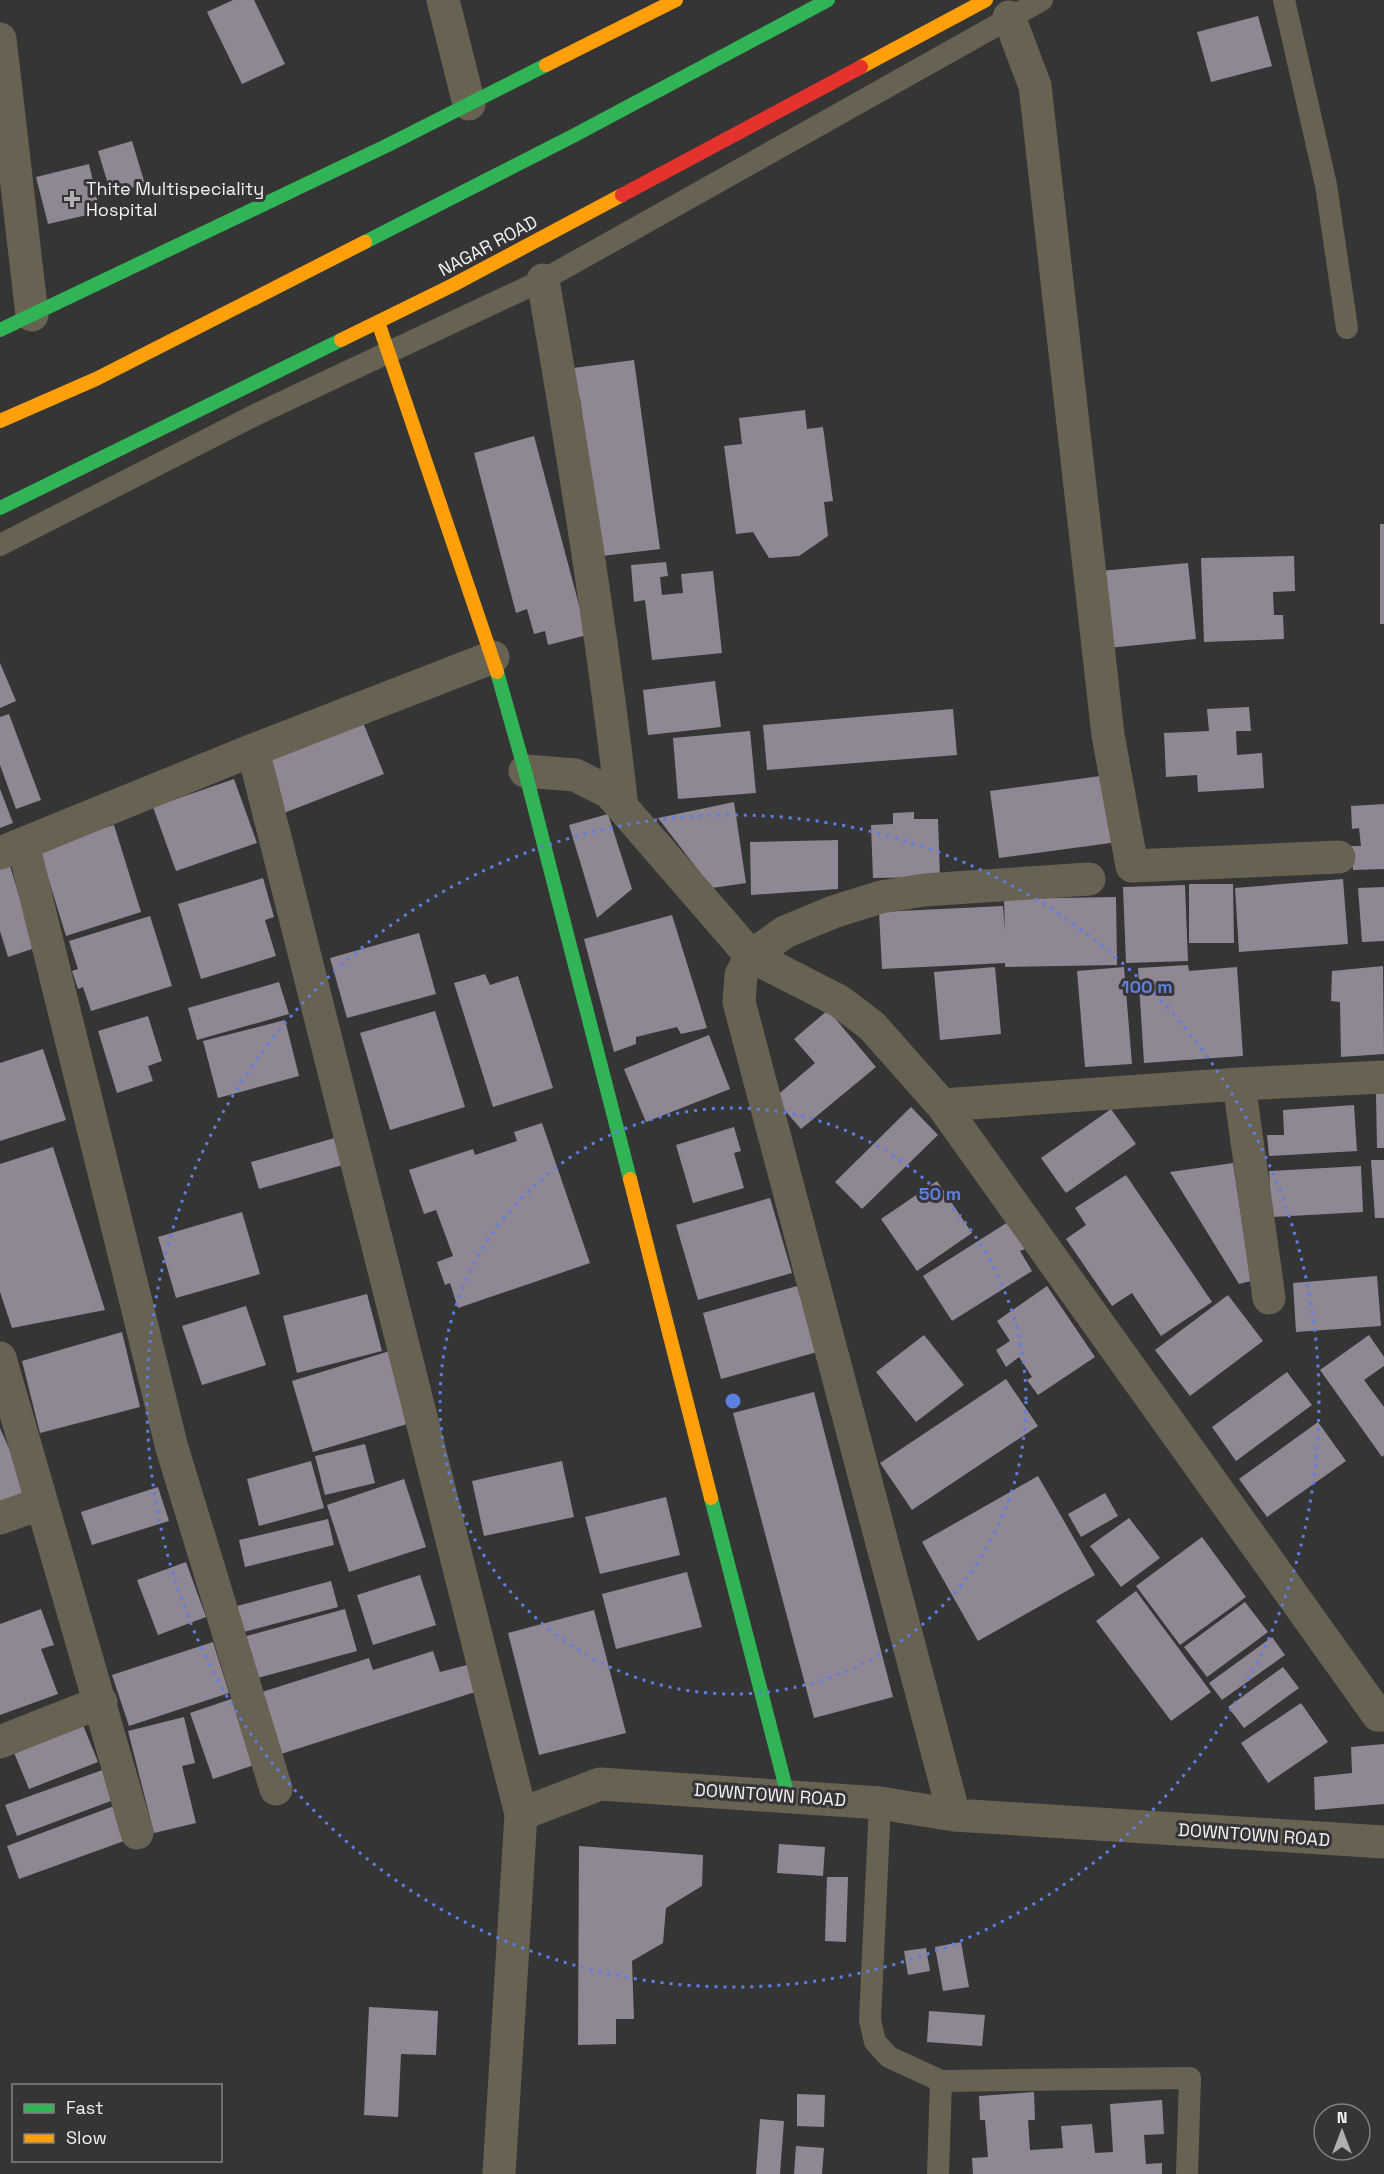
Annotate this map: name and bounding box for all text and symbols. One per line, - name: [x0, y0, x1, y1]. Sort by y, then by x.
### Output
- place label: Thite Multispeciality Hospital: [86, 177, 264, 221]
- marker: Thite Multispeciality Hospital: [63, 190, 81, 208]
- street label: NAGAR ROAD: [434, 210, 541, 281]
- text: 100 m: [1121, 975, 1173, 998]
- text: 50 m: [919, 1182, 961, 1205]
- centre of rings: [723, 1391, 743, 1411]
- street label: DOWNTOWN ROAD: [693, 1778, 847, 1811]
- street label: DOWNTOWN ROAD: [1177, 1818, 1331, 1851]
- legend: [12, 2084, 222, 2162]
- text: Fast: [66, 2096, 103, 2119]
- north arrow: [1312, 2102, 1372, 2162]
- text: N: [1337, 2107, 1347, 2128]
- text: Slow: [66, 2126, 107, 2149]

